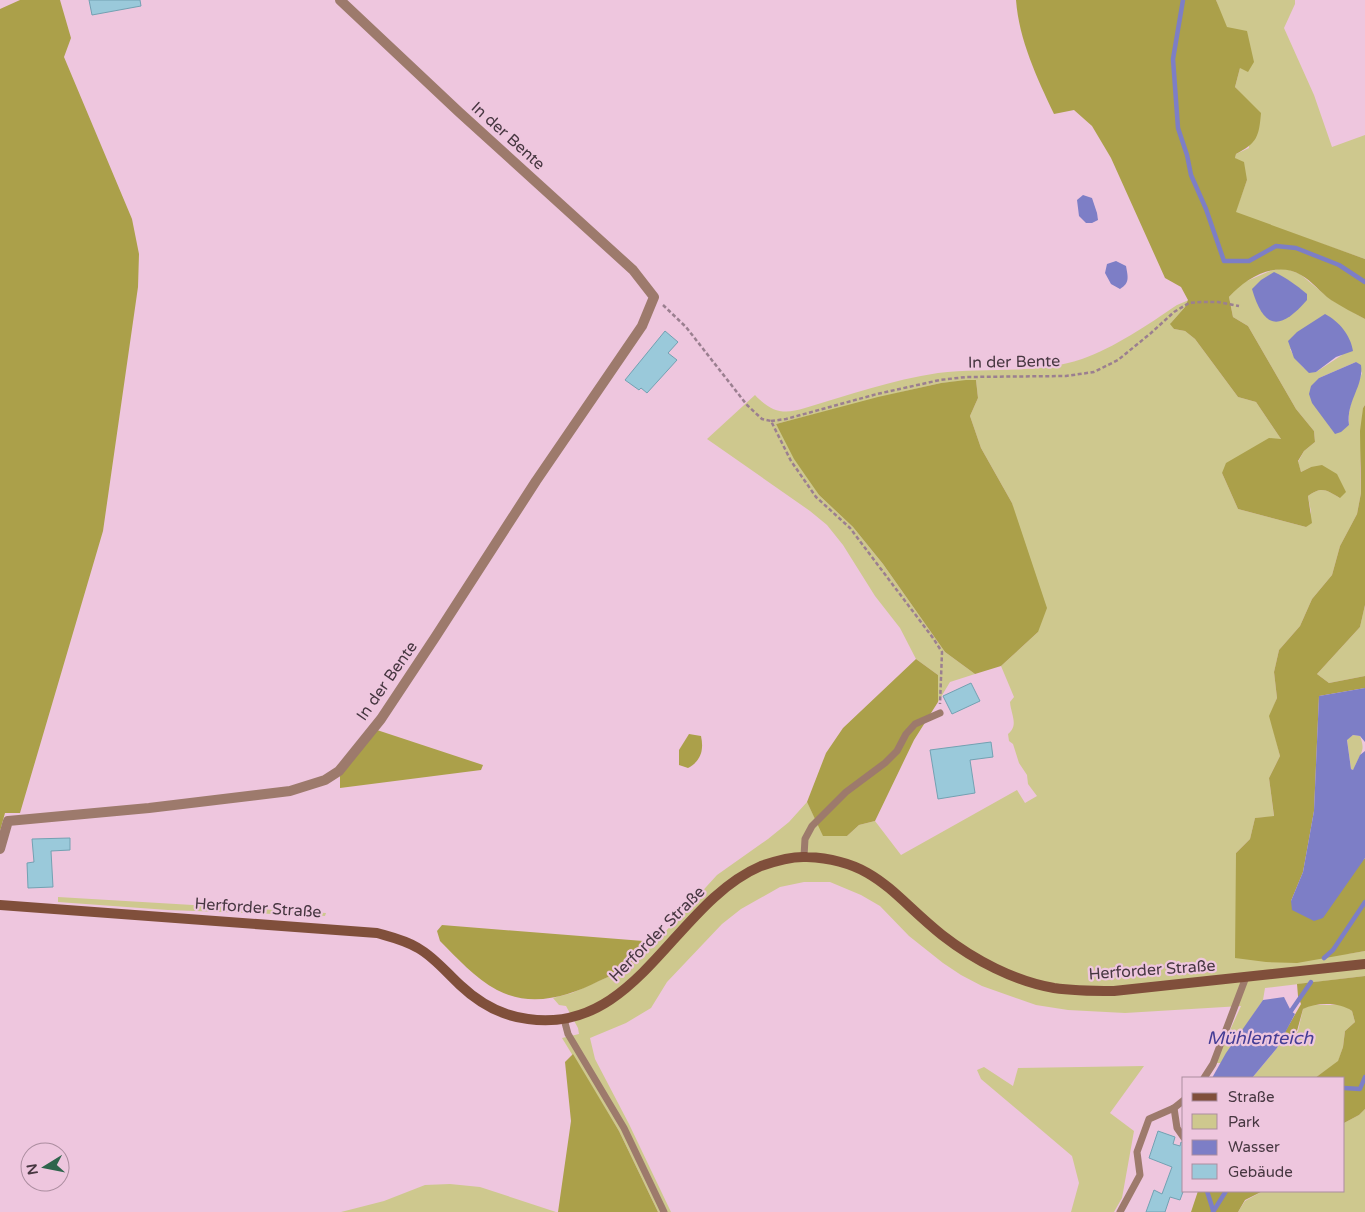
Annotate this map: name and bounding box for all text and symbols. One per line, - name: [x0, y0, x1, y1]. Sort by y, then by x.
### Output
- street label: In der Bente: [467, 98, 549, 174]
- street label: In der Bente: [968, 351, 1060, 373]
- street label: In der Bente: [352, 637, 422, 725]
- street label: Herforder Straße: [605, 882, 709, 986]
- street label: Herforder Straße: [194, 894, 322, 922]
- street label: Herforder Straße: [1088, 956, 1216, 984]
- water label: Mühlenteich: [1207, 1027, 1314, 1049]
- legend: [1182, 1077, 1345, 1192]
- text: Straße: [1228, 1088, 1274, 1106]
- text: Park: [1228, 1113, 1260, 1131]
- text: Wasser: [1228, 1138, 1280, 1156]
- north arrow: [20, 1142, 70, 1192]
- text: N: [23, 1162, 42, 1176]
- text: Gebäude: [1228, 1163, 1293, 1181]

